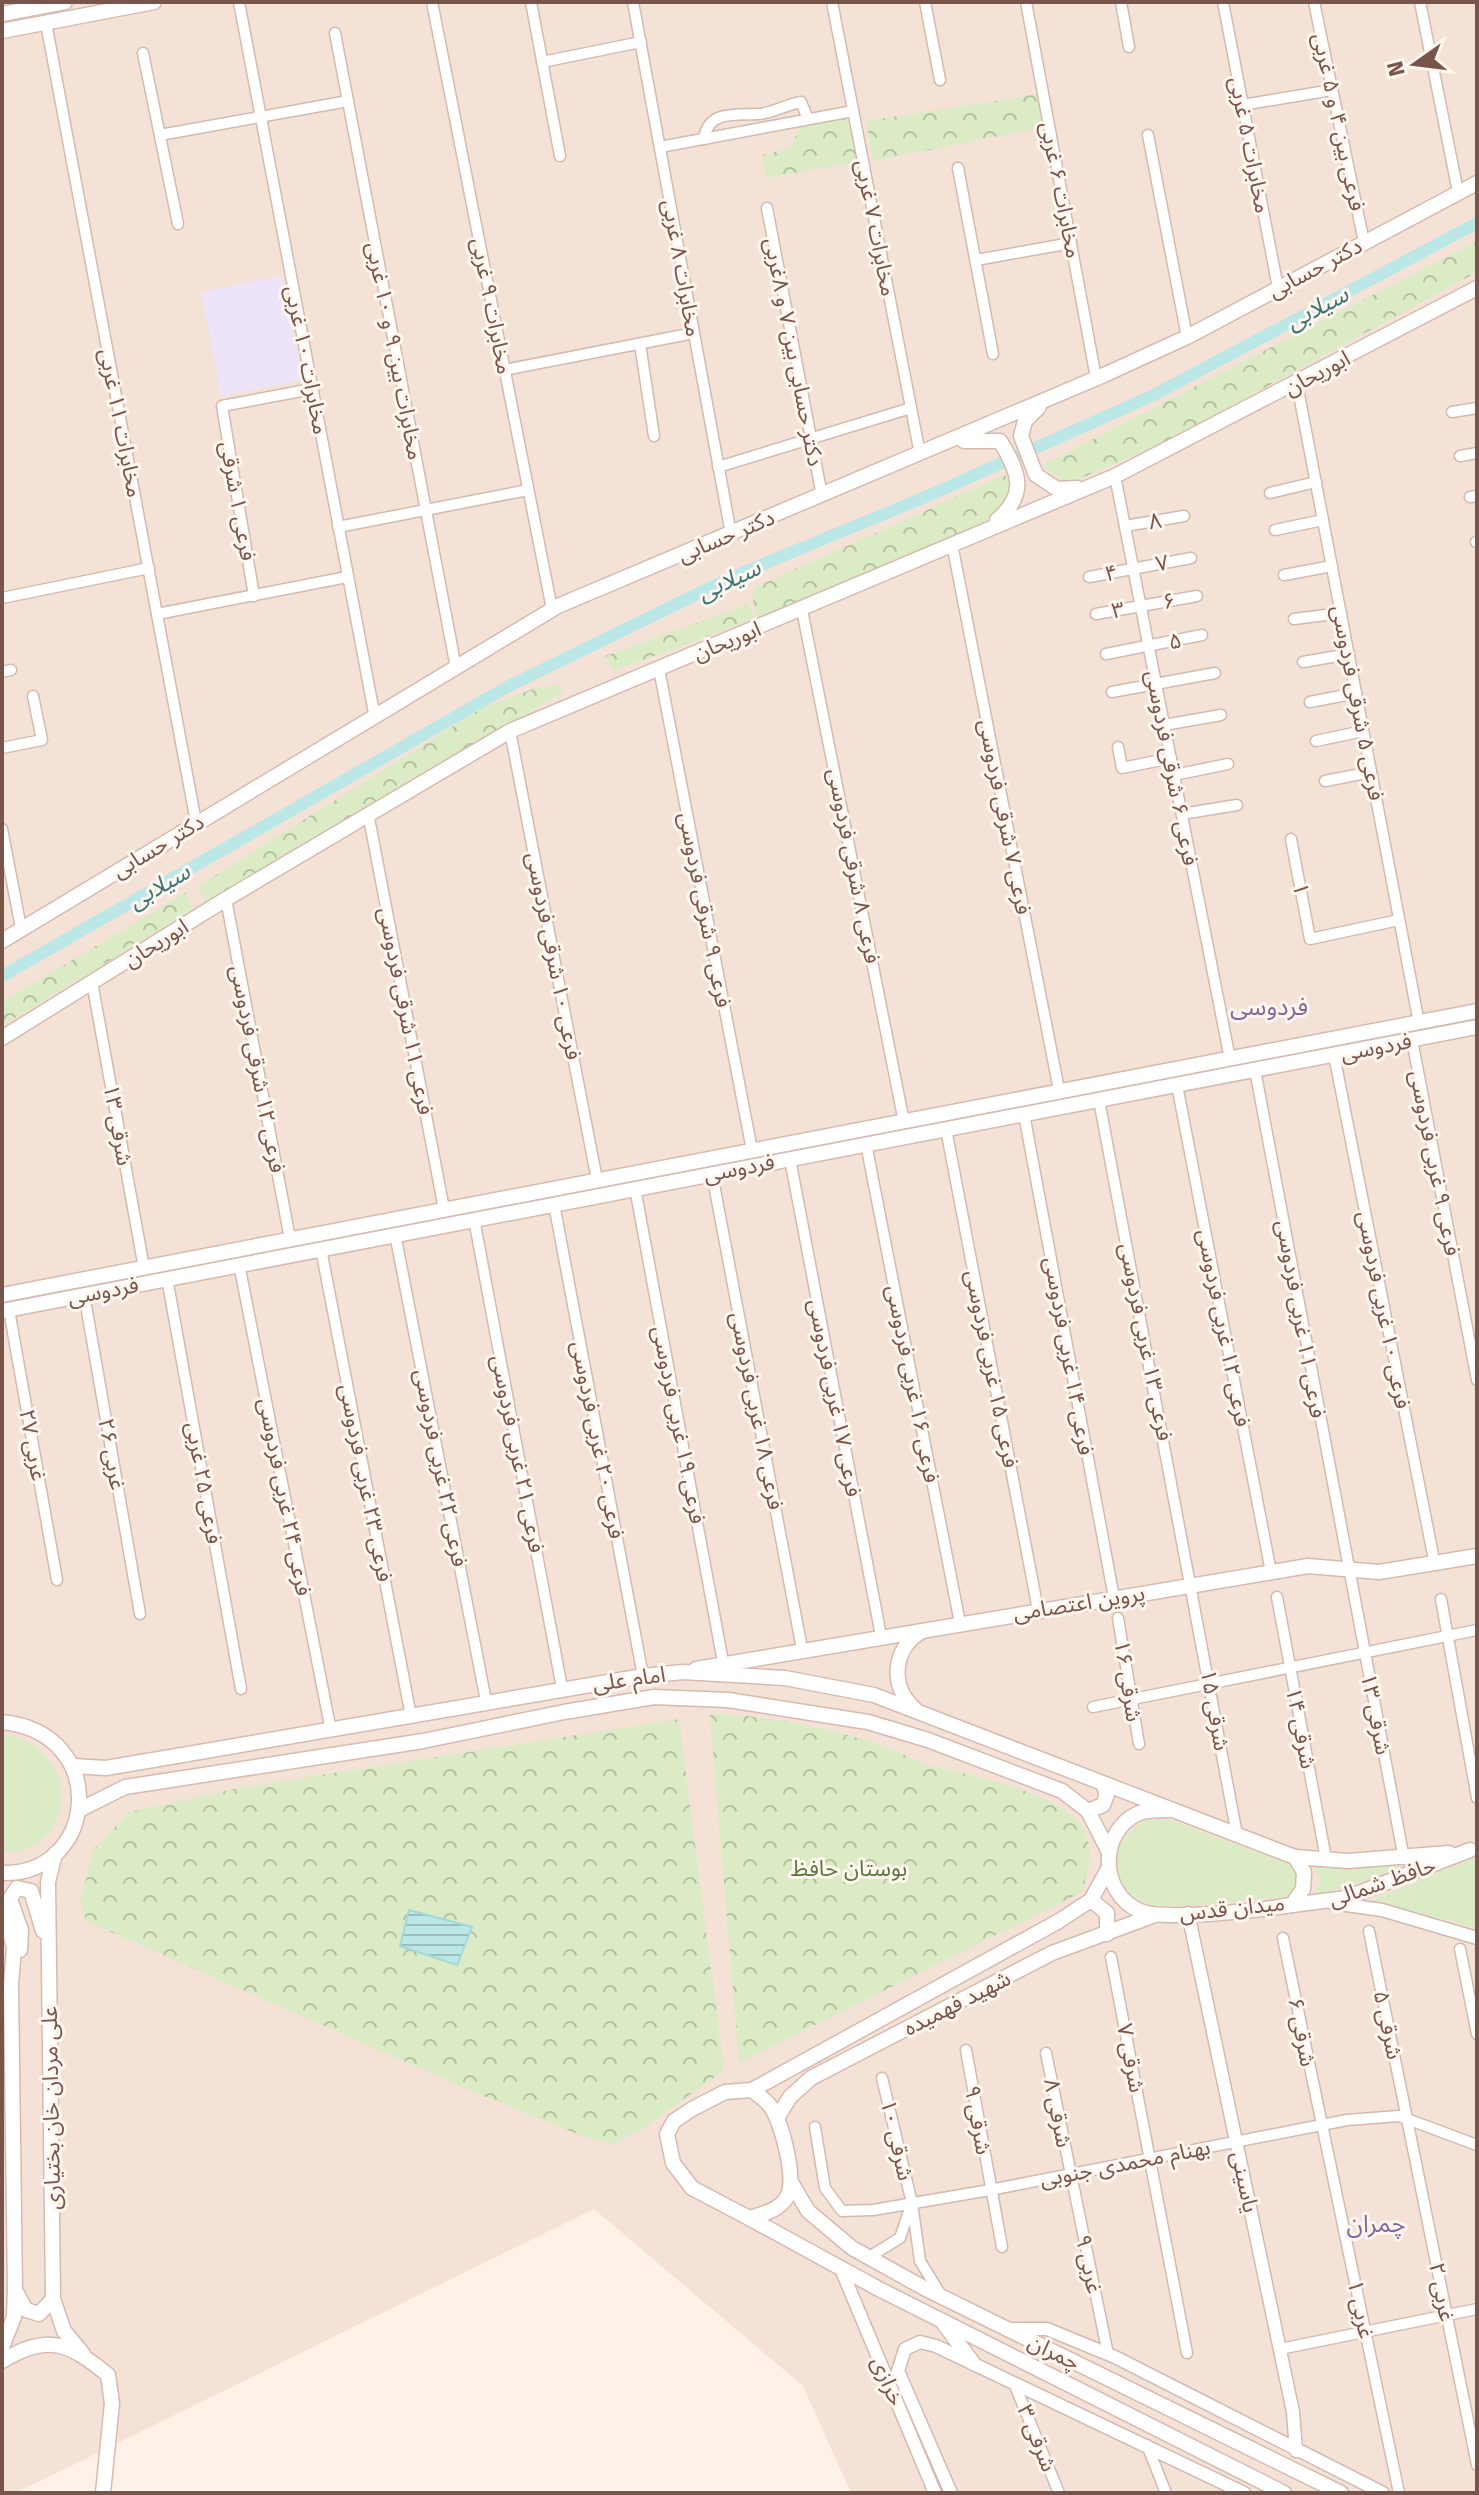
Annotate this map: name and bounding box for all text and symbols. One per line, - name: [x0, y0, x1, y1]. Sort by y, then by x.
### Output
- north arrow: [1375, 24, 1455, 104]
- street label: فرعی بین ۴ و ۵ غربی: [1307, 31, 1371, 213]
- text: N: [1381, 58, 1411, 79]
- street label: مخابرات ۵ غربی: [1224, 74, 1276, 216]
- street label: مخابرات ۶ غربی: [1035, 119, 1087, 261]
- street label: مخابرات ۷ غربی: [850, 157, 902, 299]
- street label: مخابرات ۸ غربی: [657, 197, 707, 339]
- street label: دکتر حسابی: [1263, 232, 1367, 304]
- street label: مخابرات ۹ غربی: [466, 235, 518, 377]
- street label: دکتر حسابی بین ۷ و ۸غربی: [759, 235, 829, 469]
- street label: مخابرات بین ۹ و ۱۰ غربی: [361, 240, 429, 462]
- water label: سیلابی: [1281, 280, 1353, 336]
- street label: مخابرات ۱۰ غربی: [279, 283, 335, 437]
- street label: ابوریحان: [1279, 344, 1355, 402]
- street label: مخابرات ۱۱ غربی: [93, 346, 149, 500]
- street label: فرعی ۱ شرقی: [214, 439, 262, 563]
- street label: دکتر حسابی: [674, 504, 778, 568]
- street label: ۸: [1146, 507, 1164, 535]
- street label: ۷: [1153, 548, 1171, 577]
- water label: سیلابی: [693, 553, 765, 607]
- street label: ۴: [1103, 559, 1119, 587]
- street label: ۶: [1160, 587, 1178, 615]
- street label: ۳: [1109, 596, 1127, 624]
- street label: فرعی ۵ شرقی فردوسی: [1326, 603, 1390, 803]
- street label: ابوریحان: [689, 615, 765, 667]
- street label: ۵: [1166, 627, 1184, 655]
- street label: فرعی ۶ شرقی فردوسی: [1140, 668, 1204, 868]
- street label: فرعی ۷ شرقی فردوسی: [973, 717, 1037, 917]
- street label: فرعی ۸ شرقی فردوسی: [822, 766, 886, 966]
- street label: دکتر حسابی: [107, 808, 209, 884]
- street label: فرعی ۹ شرقی فردوسی: [673, 810, 737, 1010]
- street label: فرعی ۱۰ شرقی فردوسی: [521, 850, 587, 1062]
- water label: سیلابی: [123, 857, 195, 915]
- street label: ۱: [1287, 880, 1315, 898]
- street label: فرعی ۱۱ شرقی فردوسی: [373, 905, 439, 1117]
- street label: ابوریحان: [119, 913, 193, 973]
- street label: فرعی ۱۲ شرقی فردوسی: [225, 963, 291, 1175]
- district label: فردوسی: [1230, 993, 1308, 1021]
- street label: فردوسی: [1338, 1027, 1414, 1067]
- street label: فرعی ۹ غربی فردوسی: [1404, 1068, 1466, 1258]
- street label: ۱۳ شرقی: [98, 1082, 138, 1168]
- street label: فردوسی: [701, 1148, 777, 1188]
- street label: فرعی ۱۰ غربی فردوسی: [1352, 1209, 1416, 1411]
- street label: فرعی ۱۱ غربی فردوسی: [1270, 1218, 1332, 1420]
- street label: فرعی ۱۲ غربی فردوسی: [1192, 1227, 1256, 1429]
- street label: فرعی ۱۳ غربی فردوسی: [1114, 1241, 1178, 1443]
- street label: فرعی ۱۴ غربی فردوسی: [1038, 1255, 1100, 1457]
- street label: فرعی ۱۵ غربی فردوسی: [960, 1268, 1024, 1470]
- street label: فردوسی: [65, 1271, 141, 1311]
- street label: فرعی ۱۶ غربی فردوسی: [881, 1283, 945, 1485]
- street label: فرعی ۱۷ غربی فردوسی: [803, 1297, 867, 1499]
- street label: فرعی ۱۸ غربی فردوسی: [725, 1310, 789, 1512]
- street label: فرعی ۱۹ غربی فردوسی: [647, 1324, 711, 1526]
- street label: فرعی ۲۰ غربی فردوسی: [566, 1339, 630, 1541]
- street label: فرعی ۲۱ غربی فردوسی: [486, 1353, 550, 1555]
- street label: فرعی ۲۲ غربی فردوسی: [409, 1367, 473, 1569]
- street label: فرعی ۲۳ غربی فردوسی: [334, 1382, 398, 1584]
- street label: فرعی ۲۴ غربی فردوسی: [253, 1396, 317, 1598]
- street label: ۲۷ غربی: [13, 1407, 53, 1483]
- street label: ۲۶ غربی: [92, 1416, 132, 1492]
- street label: فرعی ۲۵ غربی: [180, 1420, 228, 1546]
- street label: پروین اعتصامی: [1011, 1579, 1147, 1628]
- street label: ۱۶ شرقی: [1108, 1638, 1148, 1724]
- street label: امام علی: [591, 1661, 668, 1700]
- street label: ۱۵ شرقی: [1195, 1667, 1235, 1753]
- street label: ۱۳ شرقی: [1355, 1671, 1397, 1757]
- street label: ۱۴ شرقی: [1280, 1685, 1322, 1771]
- street label: حافظ شمالی: [1325, 1851, 1439, 1913]
- park label: بوستان حافظ: [791, 1855, 907, 1882]
- street label: میدان قدس: [1178, 1889, 1286, 1927]
- street label: شهید فهمیده: [899, 1964, 1015, 2042]
- street label: ۵ شرقی: [1368, 1988, 1408, 2062]
- street label: ۶ شرقی: [1282, 1995, 1322, 2069]
- street label: علی مردان خان بختیاری: [36, 2006, 66, 2210]
- street label: ۷ شرقی: [1111, 2021, 1151, 2095]
- street label: ۸ شرقی: [1038, 2076, 1078, 2150]
- street label: ۹ شرقی: [959, 2083, 997, 2157]
- street label: ۱۰ شرقی: [875, 2097, 919, 2183]
- street label: بهنام محمدی جنوبی: [1037, 2133, 1213, 2196]
- street label: یاسینی: [1225, 2149, 1265, 2215]
- district label: چمران: [1346, 2210, 1406, 2239]
- street label: ۹ غربی: [1070, 2232, 1108, 2296]
- street label: ۲ غربی: [1423, 2260, 1461, 2324]
- street label: ۱ غربی: [1342, 2277, 1380, 2341]
- street label: چمران: [1023, 2328, 1084, 2377]
- street label: خرازی: [866, 2352, 910, 2410]
- street label: ۳ شرقی: [1011, 2401, 1063, 2475]

